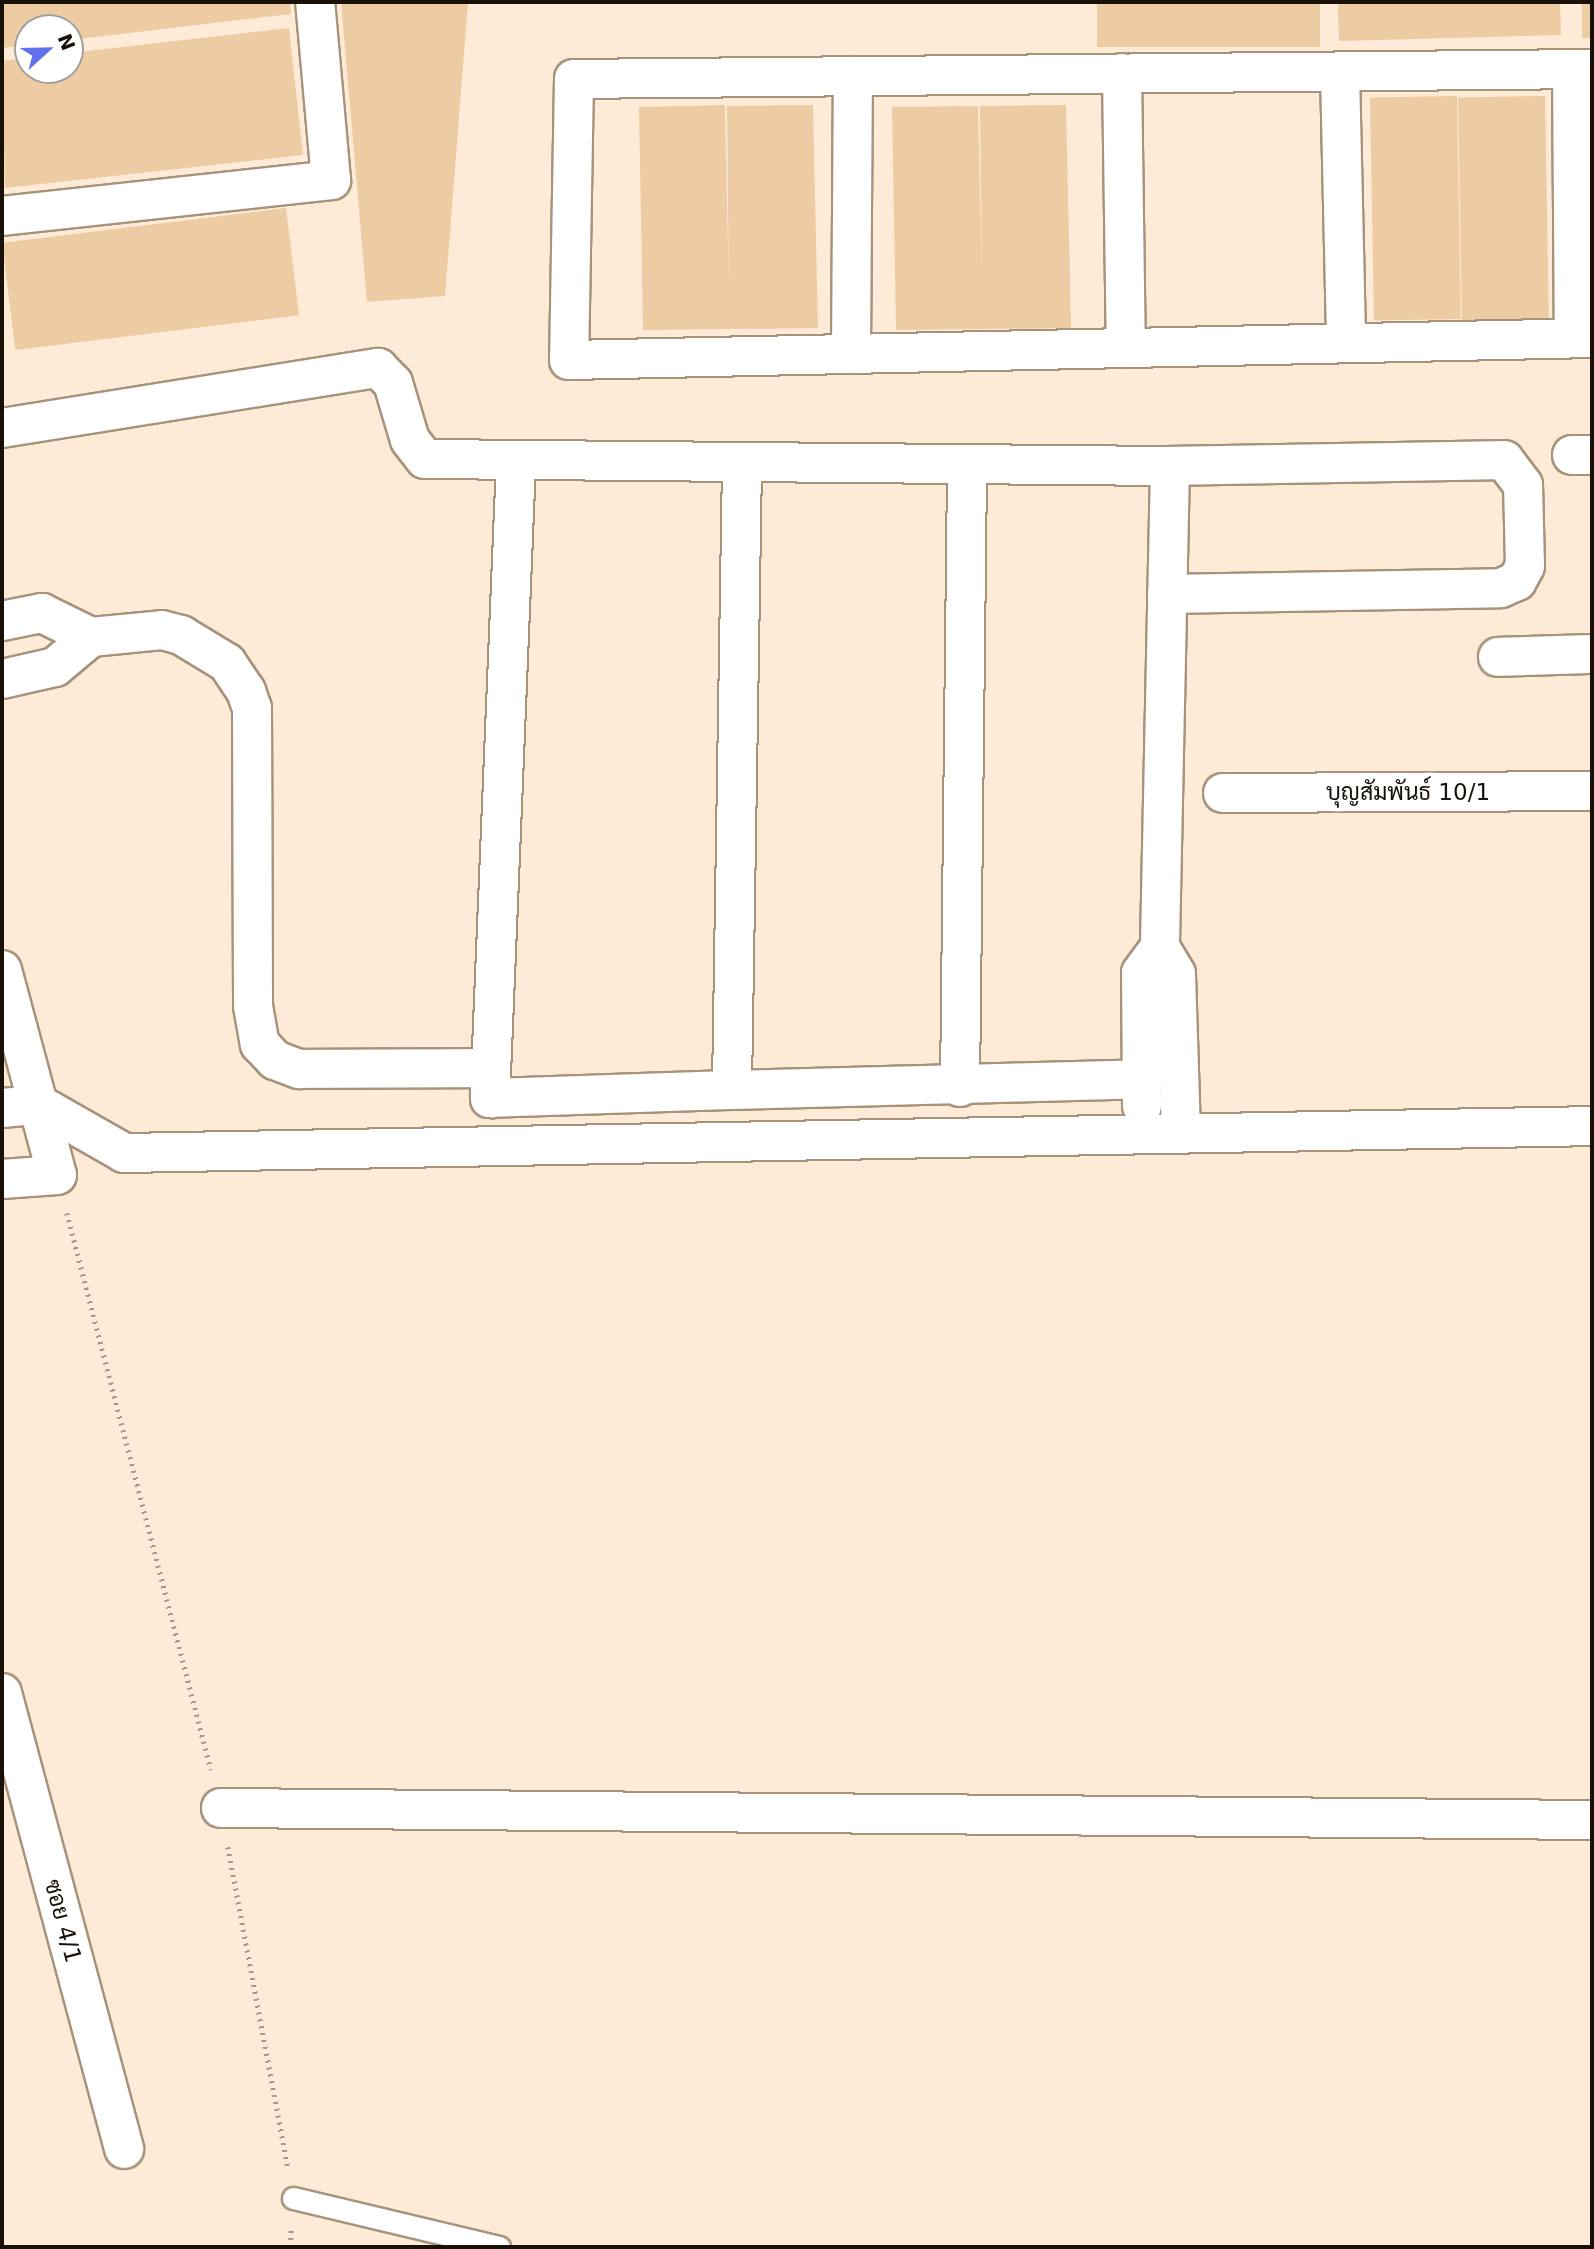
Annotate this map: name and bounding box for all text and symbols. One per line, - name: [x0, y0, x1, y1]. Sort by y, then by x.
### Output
- north arrow: [14, 14, 84, 84]
- text: N: [53, 30, 80, 53]
- street label: บุญสัมพันธ์ 10/1: [1326, 778, 1490, 806]
- street label: ซอย 4/1: [39, 1876, 87, 1966]

